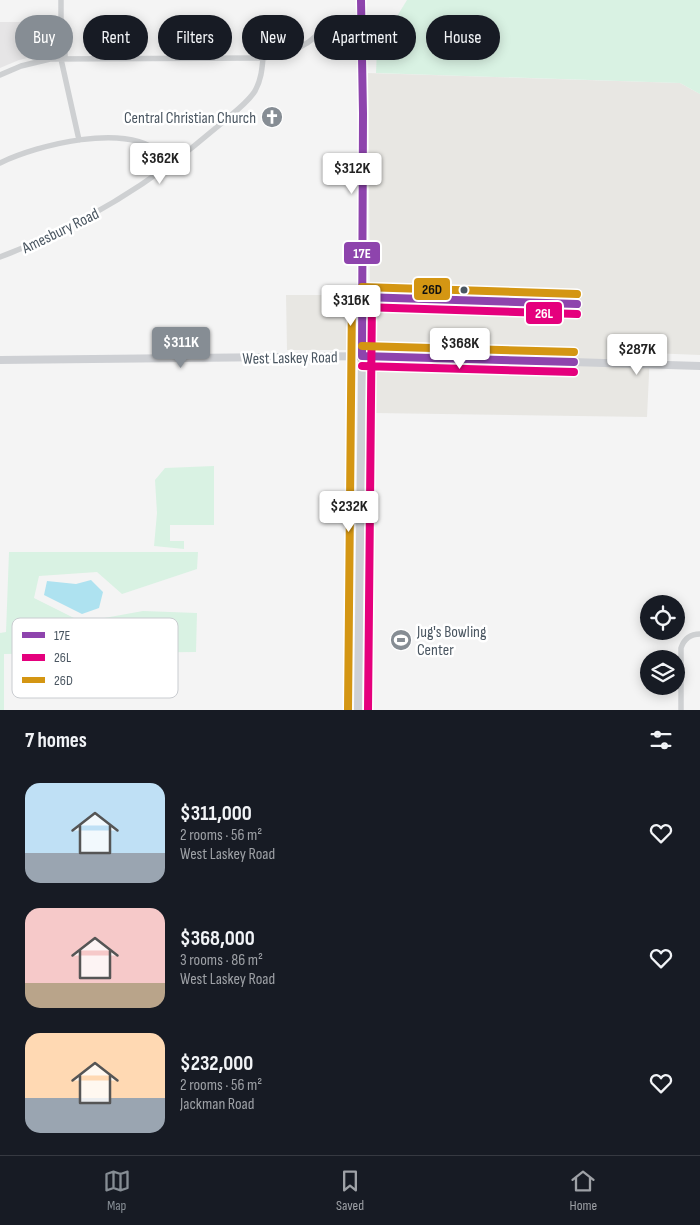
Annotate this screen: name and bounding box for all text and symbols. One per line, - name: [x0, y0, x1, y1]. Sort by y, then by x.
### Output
- chip: Buy: [15, 15, 73, 60]
- chip: Rent: [83, 15, 148, 60]
- chip: Filters: [158, 15, 232, 60]
- chip: New: [242, 15, 304, 60]
- chip: Apartment: [314, 15, 416, 60]
- chip: House: [426, 15, 500, 60]
- church icon: Central Christian Church: [260, 105, 284, 129]
- place label: Central Christian Church: [124, 109, 256, 128]
- pin: $362K: [125, 142, 195, 185]
- text: $362K: [141, 149, 179, 168]
- pin: $312K: [317, 152, 387, 195]
- text: $312K: [334, 159, 370, 178]
- street label: Amesbury Road: [18, 205, 102, 259]
- line badge: 17E: [343, 241, 381, 265]
- text: 17E: [353, 245, 371, 262]
- line badge: 26D: [413, 277, 451, 301]
- text: 26D: [422, 281, 442, 298]
- pin: $316K: [316, 284, 386, 327]
- unlabelled marker: [459, 285, 469, 295]
- text: $316K: [332, 291, 370, 310]
- line badge: 26L: [525, 301, 563, 325]
- text: 26L: [535, 305, 554, 322]
- pin: $311K: [146, 326, 216, 369]
- pin: $368K: [425, 328, 495, 370]
- text: $311K: [163, 333, 199, 352]
- text: $368K: [441, 334, 479, 353]
- pin: $287K: [602, 334, 672, 376]
- text: $287K: [618, 340, 656, 359]
- street label: West Laskey Road: [242, 348, 338, 369]
- pin: $232K: [314, 490, 384, 533]
- text: $232K: [330, 497, 368, 516]
- map controls: [640, 595, 685, 695]
- button: locate: [640, 595, 685, 640]
- legend: [12, 618, 178, 698]
- place label: Jug's Bowling Center: [416, 623, 486, 660]
- text: 17E: [54, 627, 71, 644]
- sports icon: Jug's Bowling Center: [389, 628, 413, 652]
- text: 26L: [54, 649, 71, 666]
- button: layers: [640, 650, 685, 695]
- text: 26D: [54, 672, 73, 689]
- icon: filters: [647, 726, 675, 754]
- text: 7 homes: [25, 728, 87, 753]
- text: $311,000: [180, 801, 252, 826]
- icon: home: [65, 803, 125, 863]
- icon: heart: [647, 819, 675, 847]
- text: 2 rooms · 56 m²: [180, 826, 262, 845]
- text: West Laskey Road: [180, 845, 275, 864]
- text: $368,000: [180, 926, 255, 951]
- icon: home: [65, 928, 125, 988]
- icon: heart: [647, 944, 675, 972]
- text: 3 rooms · 86 m²: [180, 951, 263, 970]
- text: West Laskey Road: [180, 970, 275, 989]
- text: $232,000: [180, 1051, 253, 1076]
- icon: home: [65, 1053, 125, 1113]
- icon: heart: [647, 1069, 675, 1097]
- text: 2 rooms · 56 m²: [180, 1076, 262, 1095]
- text: Jackman Road: [180, 1095, 254, 1114]
- tab: Map: [103, 1167, 131, 1214]
- tab: Saved: [336, 1167, 364, 1214]
- tab: Home: [569, 1167, 597, 1214]

